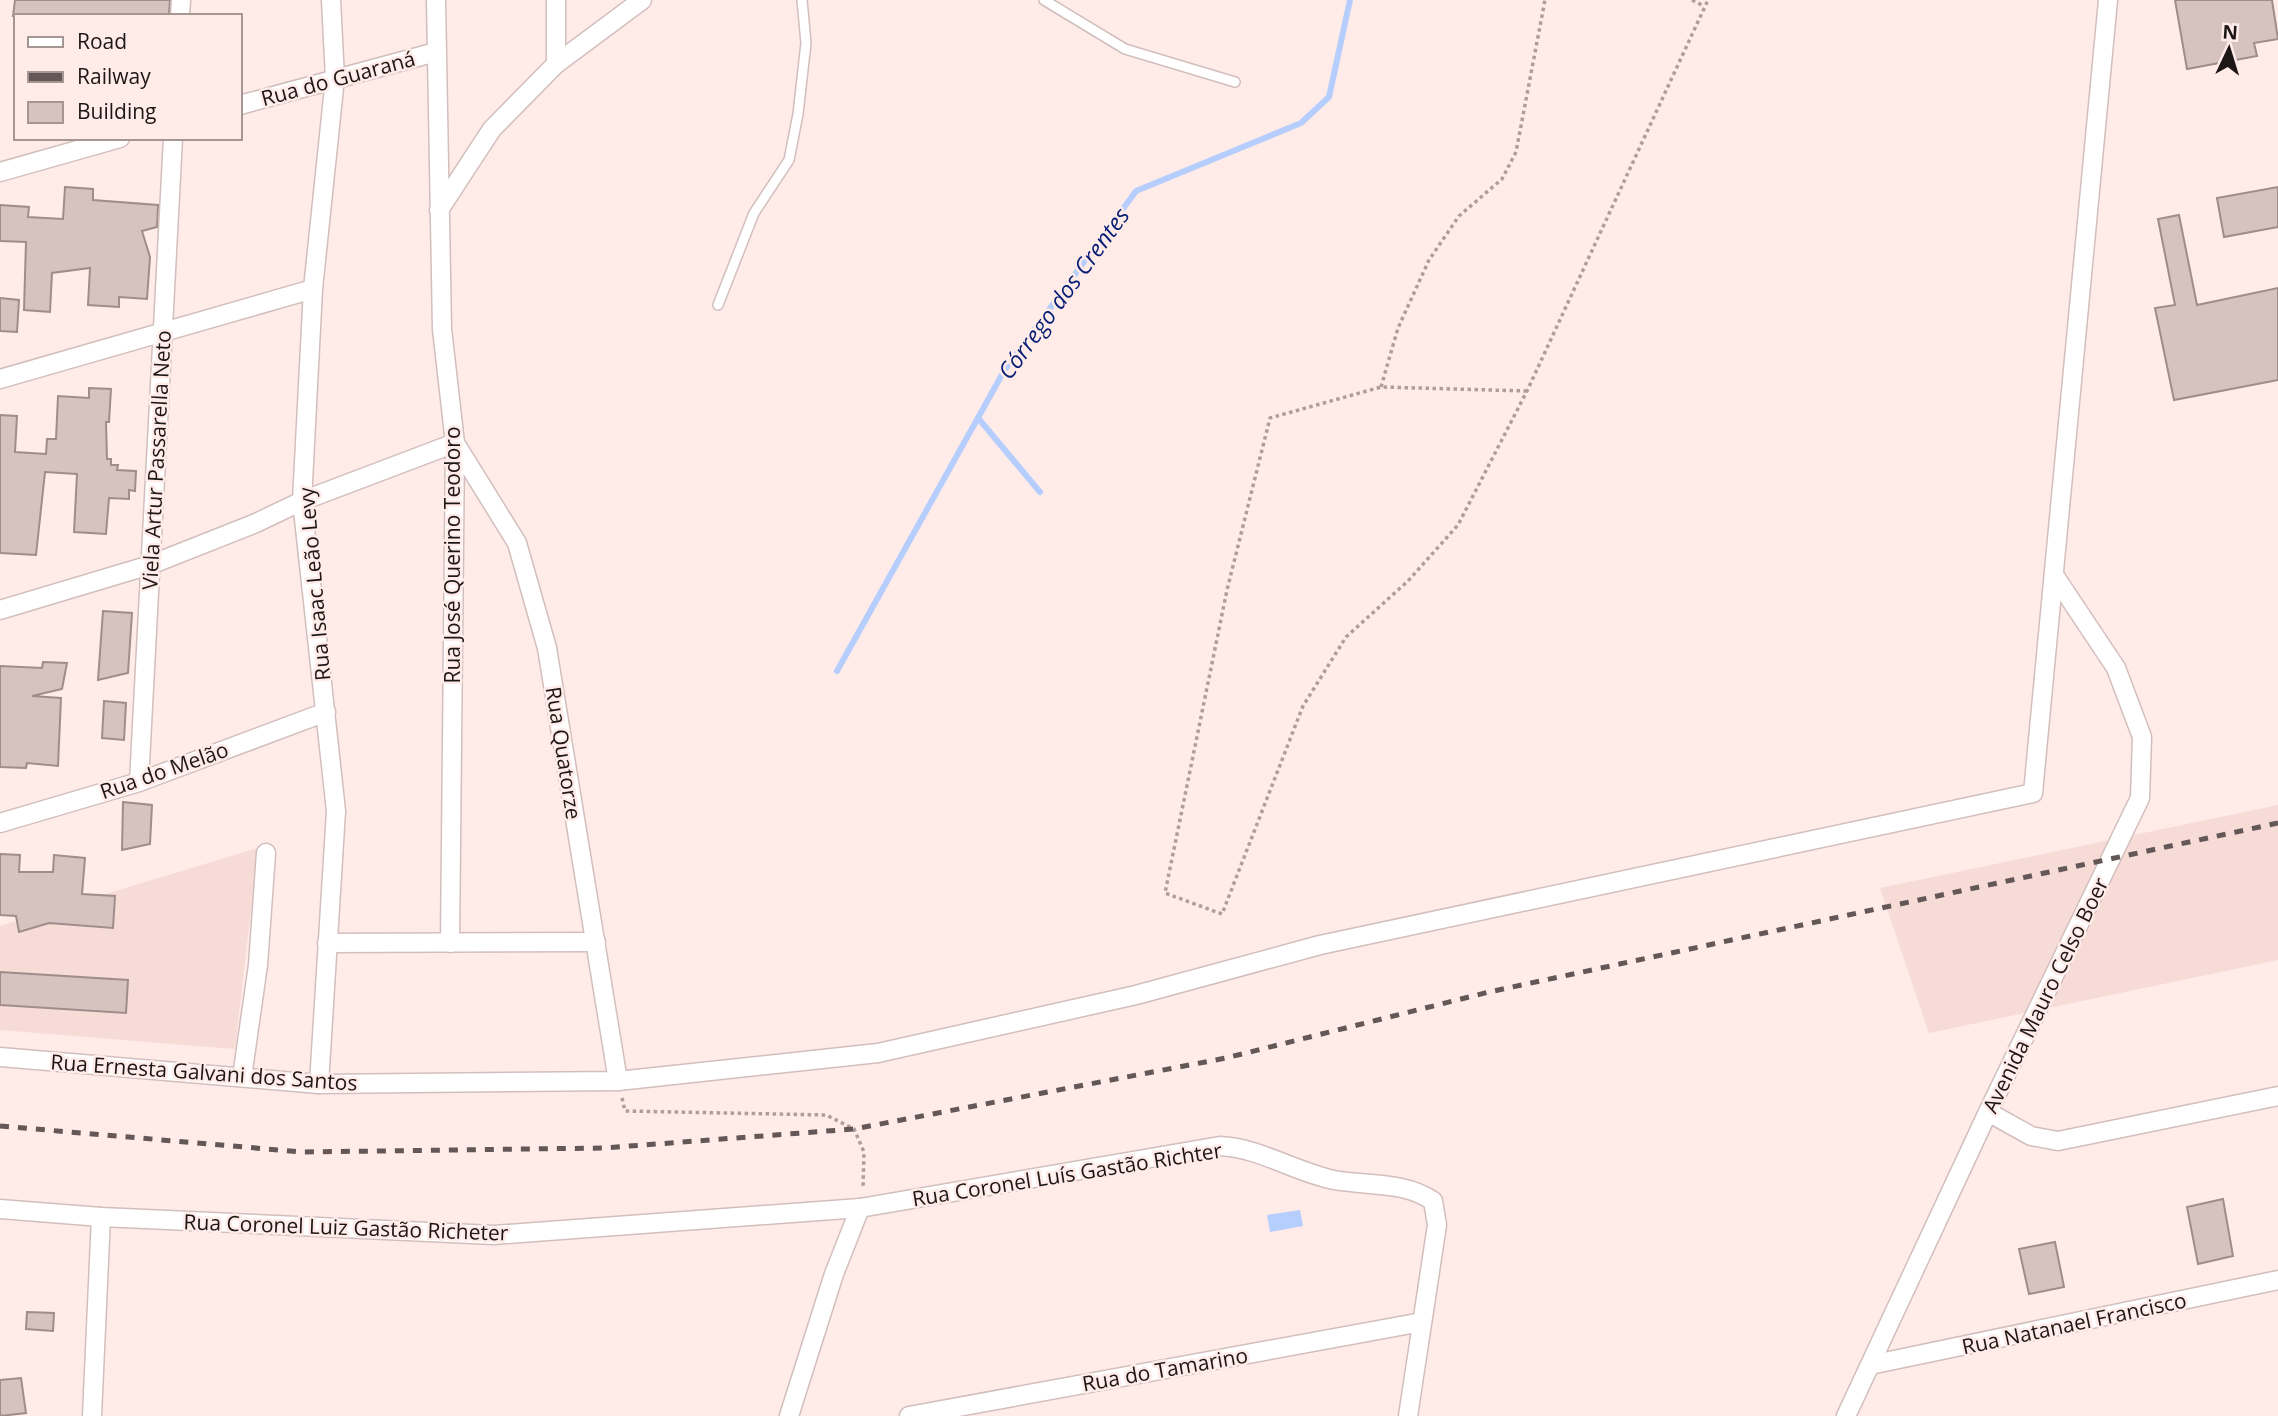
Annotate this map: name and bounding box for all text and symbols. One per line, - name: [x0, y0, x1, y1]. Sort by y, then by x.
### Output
- legend: [14, 14, 242, 140]
- north arrow: [2194, 14, 2264, 84]
- text: N: [2222, 19, 2239, 46]
- text: Road: [77, 27, 127, 55]
- street label: Rua do Guaraná: [258, 44, 418, 112]
- text: Railway: [77, 62, 151, 90]
- text: Building: [77, 97, 156, 125]
- water label: Córrego dos Crentes: [990, 200, 1136, 385]
- street label: Viela Artur Passarella Neto: [135, 329, 177, 591]
- street label: Rua José Querino Teodoro: [438, 426, 466, 684]
- street label: Rua Isaac Leão Levy: [292, 486, 336, 682]
- street label: Rua Quatorze: [540, 685, 588, 821]
- street label: Rua do Melão: [96, 735, 232, 805]
- street label: Avenida Mauro Celso Boer: [1976, 872, 2114, 1117]
- street label: Rua Ernesta Galvani dos Santos: [50, 1047, 358, 1097]
- street label: Rua Coronel Luís Gastão Richter: [910, 1136, 1224, 1212]
- street label: Rua Coronel Luiz Gastão Richeter: [183, 1207, 509, 1247]
- street label: Rua Natanael Francisco: [1959, 1286, 2189, 1360]
- street label: Rua do Tamarino: [1080, 1341, 1250, 1397]

